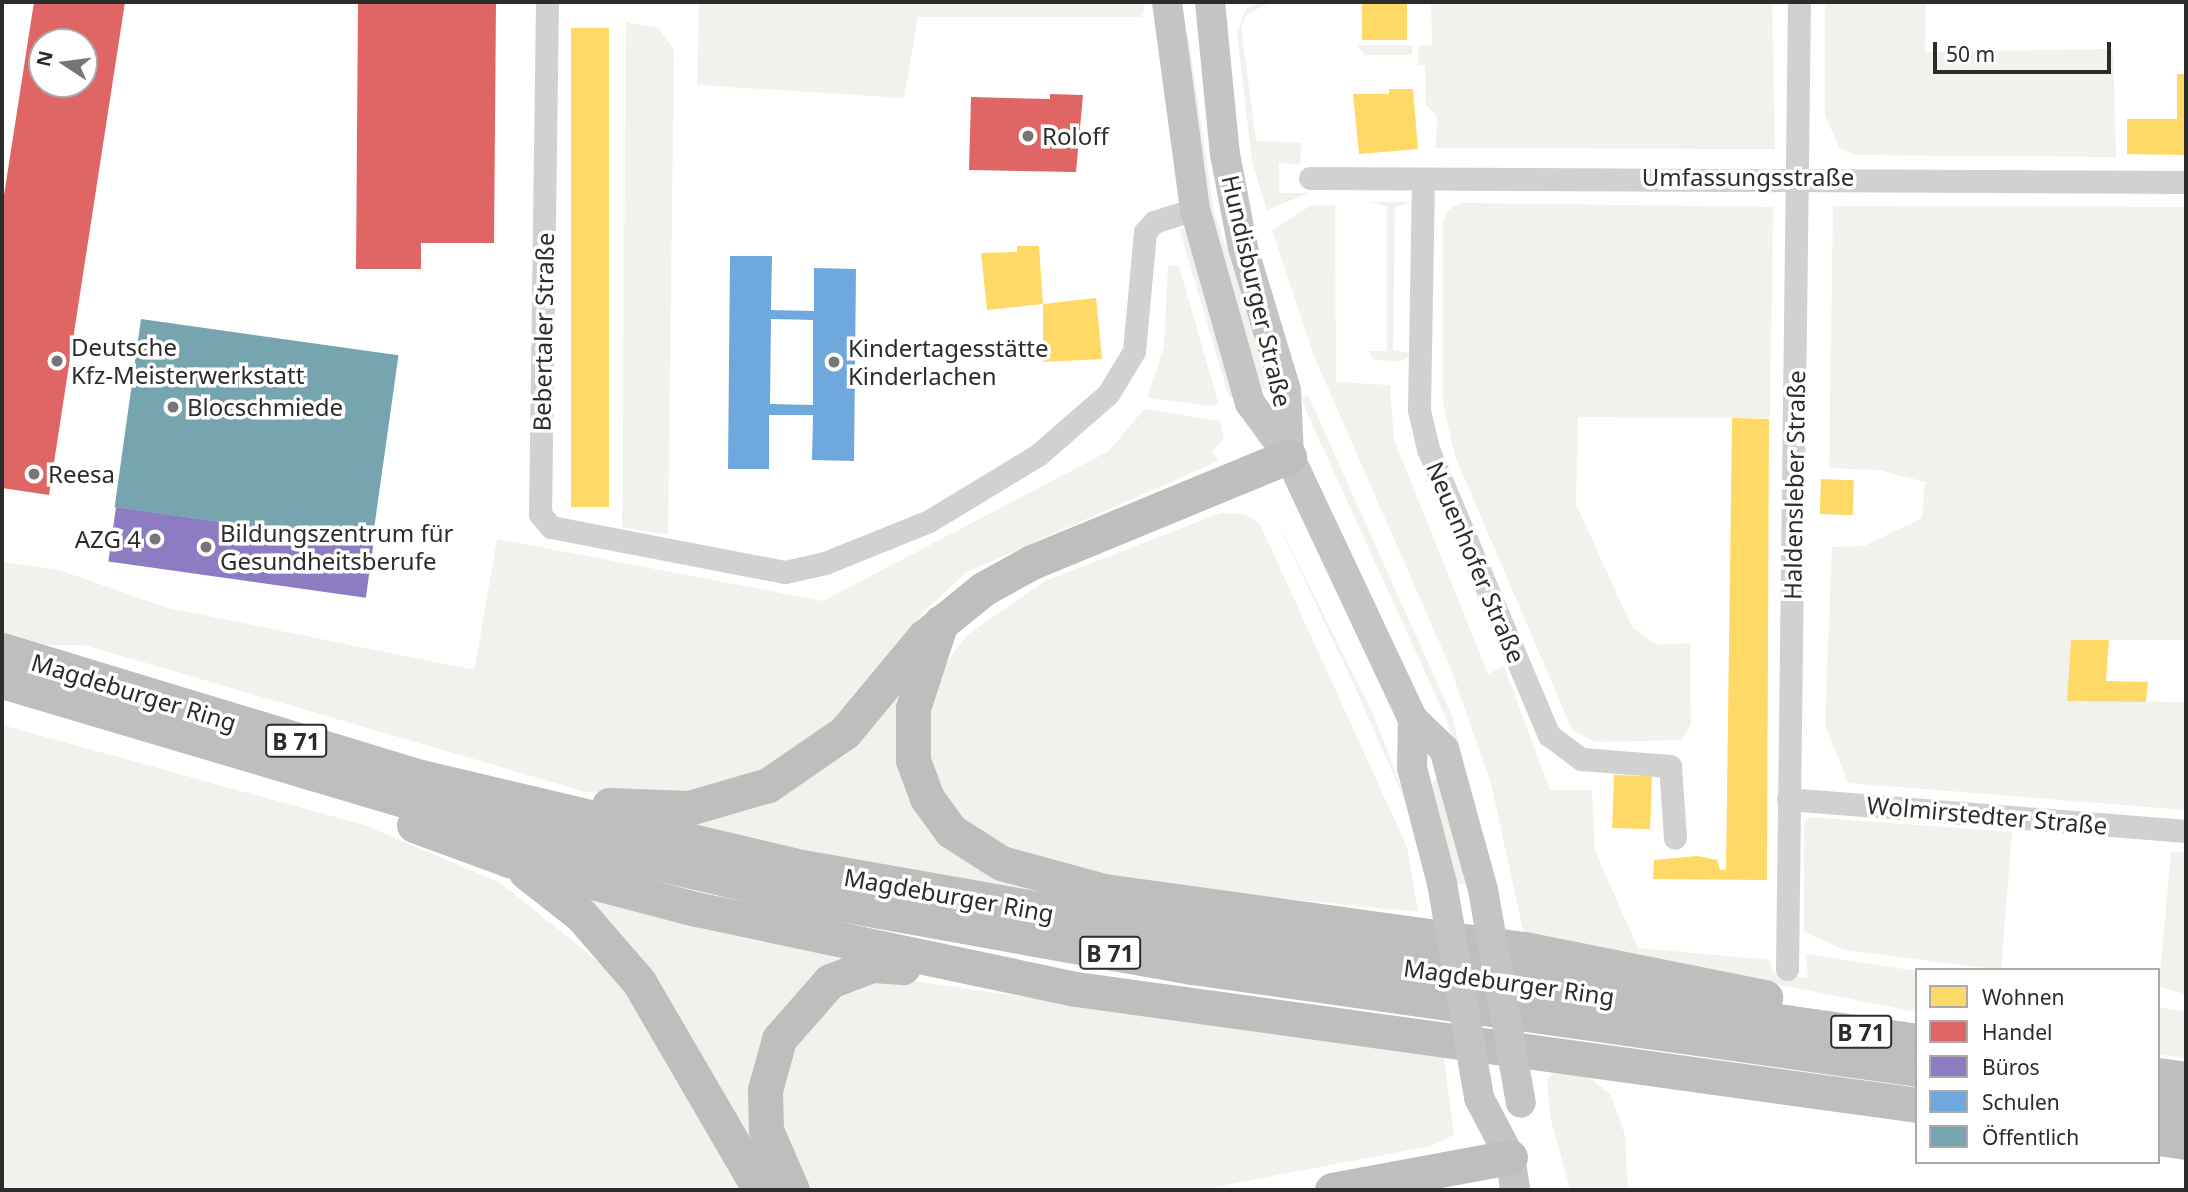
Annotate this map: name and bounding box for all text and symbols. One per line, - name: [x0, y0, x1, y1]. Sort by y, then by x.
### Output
- north arrow: [28, 28, 98, 98]
- scale bar: [1936, 28, 2114, 72]
- text: 50 m: [1946, 40, 1995, 68]
- text: N: [30, 48, 59, 69]
- place label: Roloff: [1042, 122, 1109, 150]
- marker: Roloff: [1020, 128, 1036, 144]
- street label: Umfassungsstraße: [1642, 163, 1854, 191]
- street label: Hundisburger Straße: [1216, 172, 1298, 410]
- street label: Bebertaler Straße: [527, 232, 559, 432]
- place label: Deutsche Kfz-Meisterwerkstatt: [71, 333, 304, 389]
- place label: Kindertagesstätte Kinderlachen: [848, 334, 1048, 390]
- marker: Deutsche Kfz-Meisterwerkstatt: [49, 353, 65, 369]
- marker: Kindertagesstätte Kinderlachen: [826, 354, 842, 370]
- street label: Haldensleber Straße: [1778, 370, 1810, 600]
- place label: Blocschmiede: [187, 393, 343, 421]
- marker: Blocschmiede: [165, 399, 181, 415]
- street label: Neuenhofer Straße: [1421, 457, 1531, 667]
- place label: Reesa: [48, 460, 115, 488]
- marker: Reesa: [26, 466, 42, 482]
- place label: Bildungszentrum für Gesundheitsberufe: [220, 519, 453, 575]
- place label: AZG 4: [75, 525, 141, 553]
- marker: AZG 4: [147, 531, 163, 547]
- marker: Bildungszentrum für Gesundheitsberufe: [198, 539, 214, 555]
- street label: Magdeburger Ring: [28, 647, 240, 737]
- road number: B 71: [264, 722, 328, 761]
- street label: Wolmirstedter Straße: [1866, 790, 2108, 840]
- street label: Magdeburger Ring: [842, 862, 1056, 928]
- road number: B 71: [1078, 934, 1142, 972]
- street label: Magdeburger Ring: [1402, 953, 1616, 1011]
- legend: [1915, 968, 2160, 1164]
- text: Wohnen: [1982, 983, 2065, 1011]
- road number: B 71: [1829, 1012, 1892, 1051]
- text: Handel: [1982, 1018, 2053, 1046]
- text: Büros: [1982, 1053, 2040, 1081]
- text: Schulen: [1982, 1088, 2060, 1116]
- text: Öffentlich: [1982, 1123, 2079, 1151]

